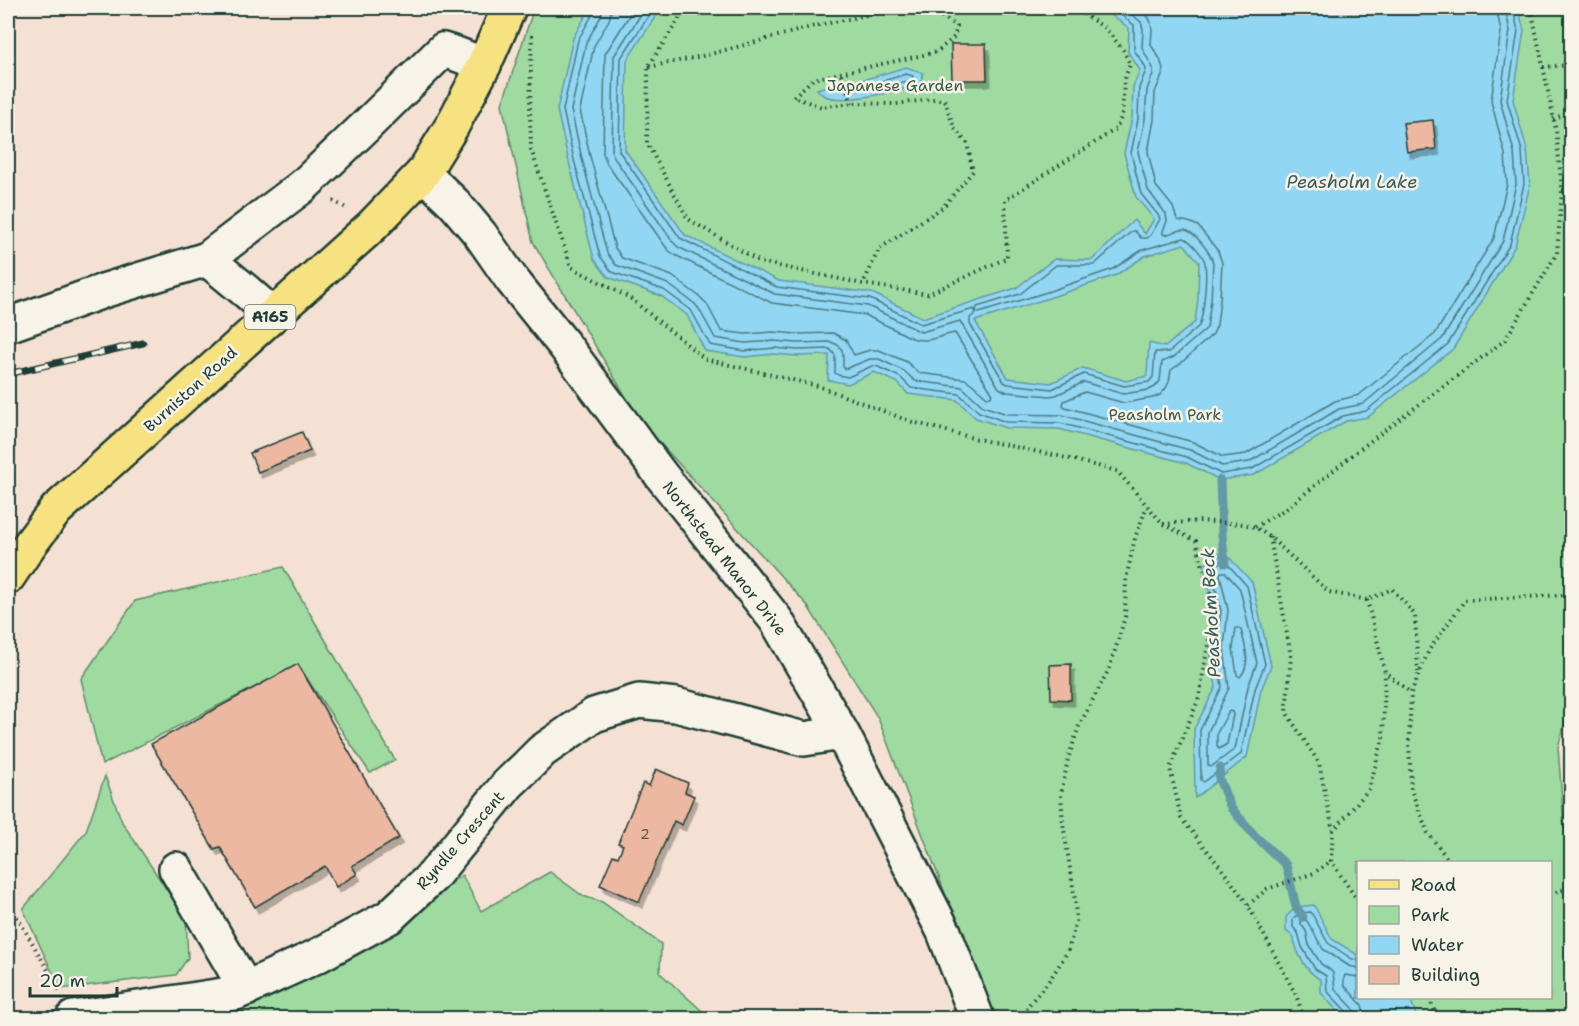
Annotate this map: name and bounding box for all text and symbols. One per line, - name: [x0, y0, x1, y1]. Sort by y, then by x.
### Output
- park label: Japanese Garden: [827, 75, 963, 96]
- water label: Peasholm Lake: [1287, 170, 1417, 194]
- road number: A165: [244, 305, 296, 329]
- street label: Burniston Road: [139, 342, 241, 437]
- park label: Peasholm Park: [1109, 404, 1221, 425]
- street label: Northstead Manor Drive: [658, 477, 791, 640]
- water label: Peasholm Beck: [1196, 547, 1226, 678]
- street label: Ryndle Crescent: [412, 786, 509, 894]
- house number: 2: [640, 825, 650, 843]
- legend: [1357, 861, 1552, 999]
- text: Road: [1411, 873, 1456, 897]
- text: Park: [1411, 903, 1450, 927]
- text: Water: [1411, 933, 1464, 957]
- scale bar: [30, 960, 117, 998]
- text: Building: [1411, 963, 1480, 987]
- text: 20 m: [39, 969, 85, 993]

